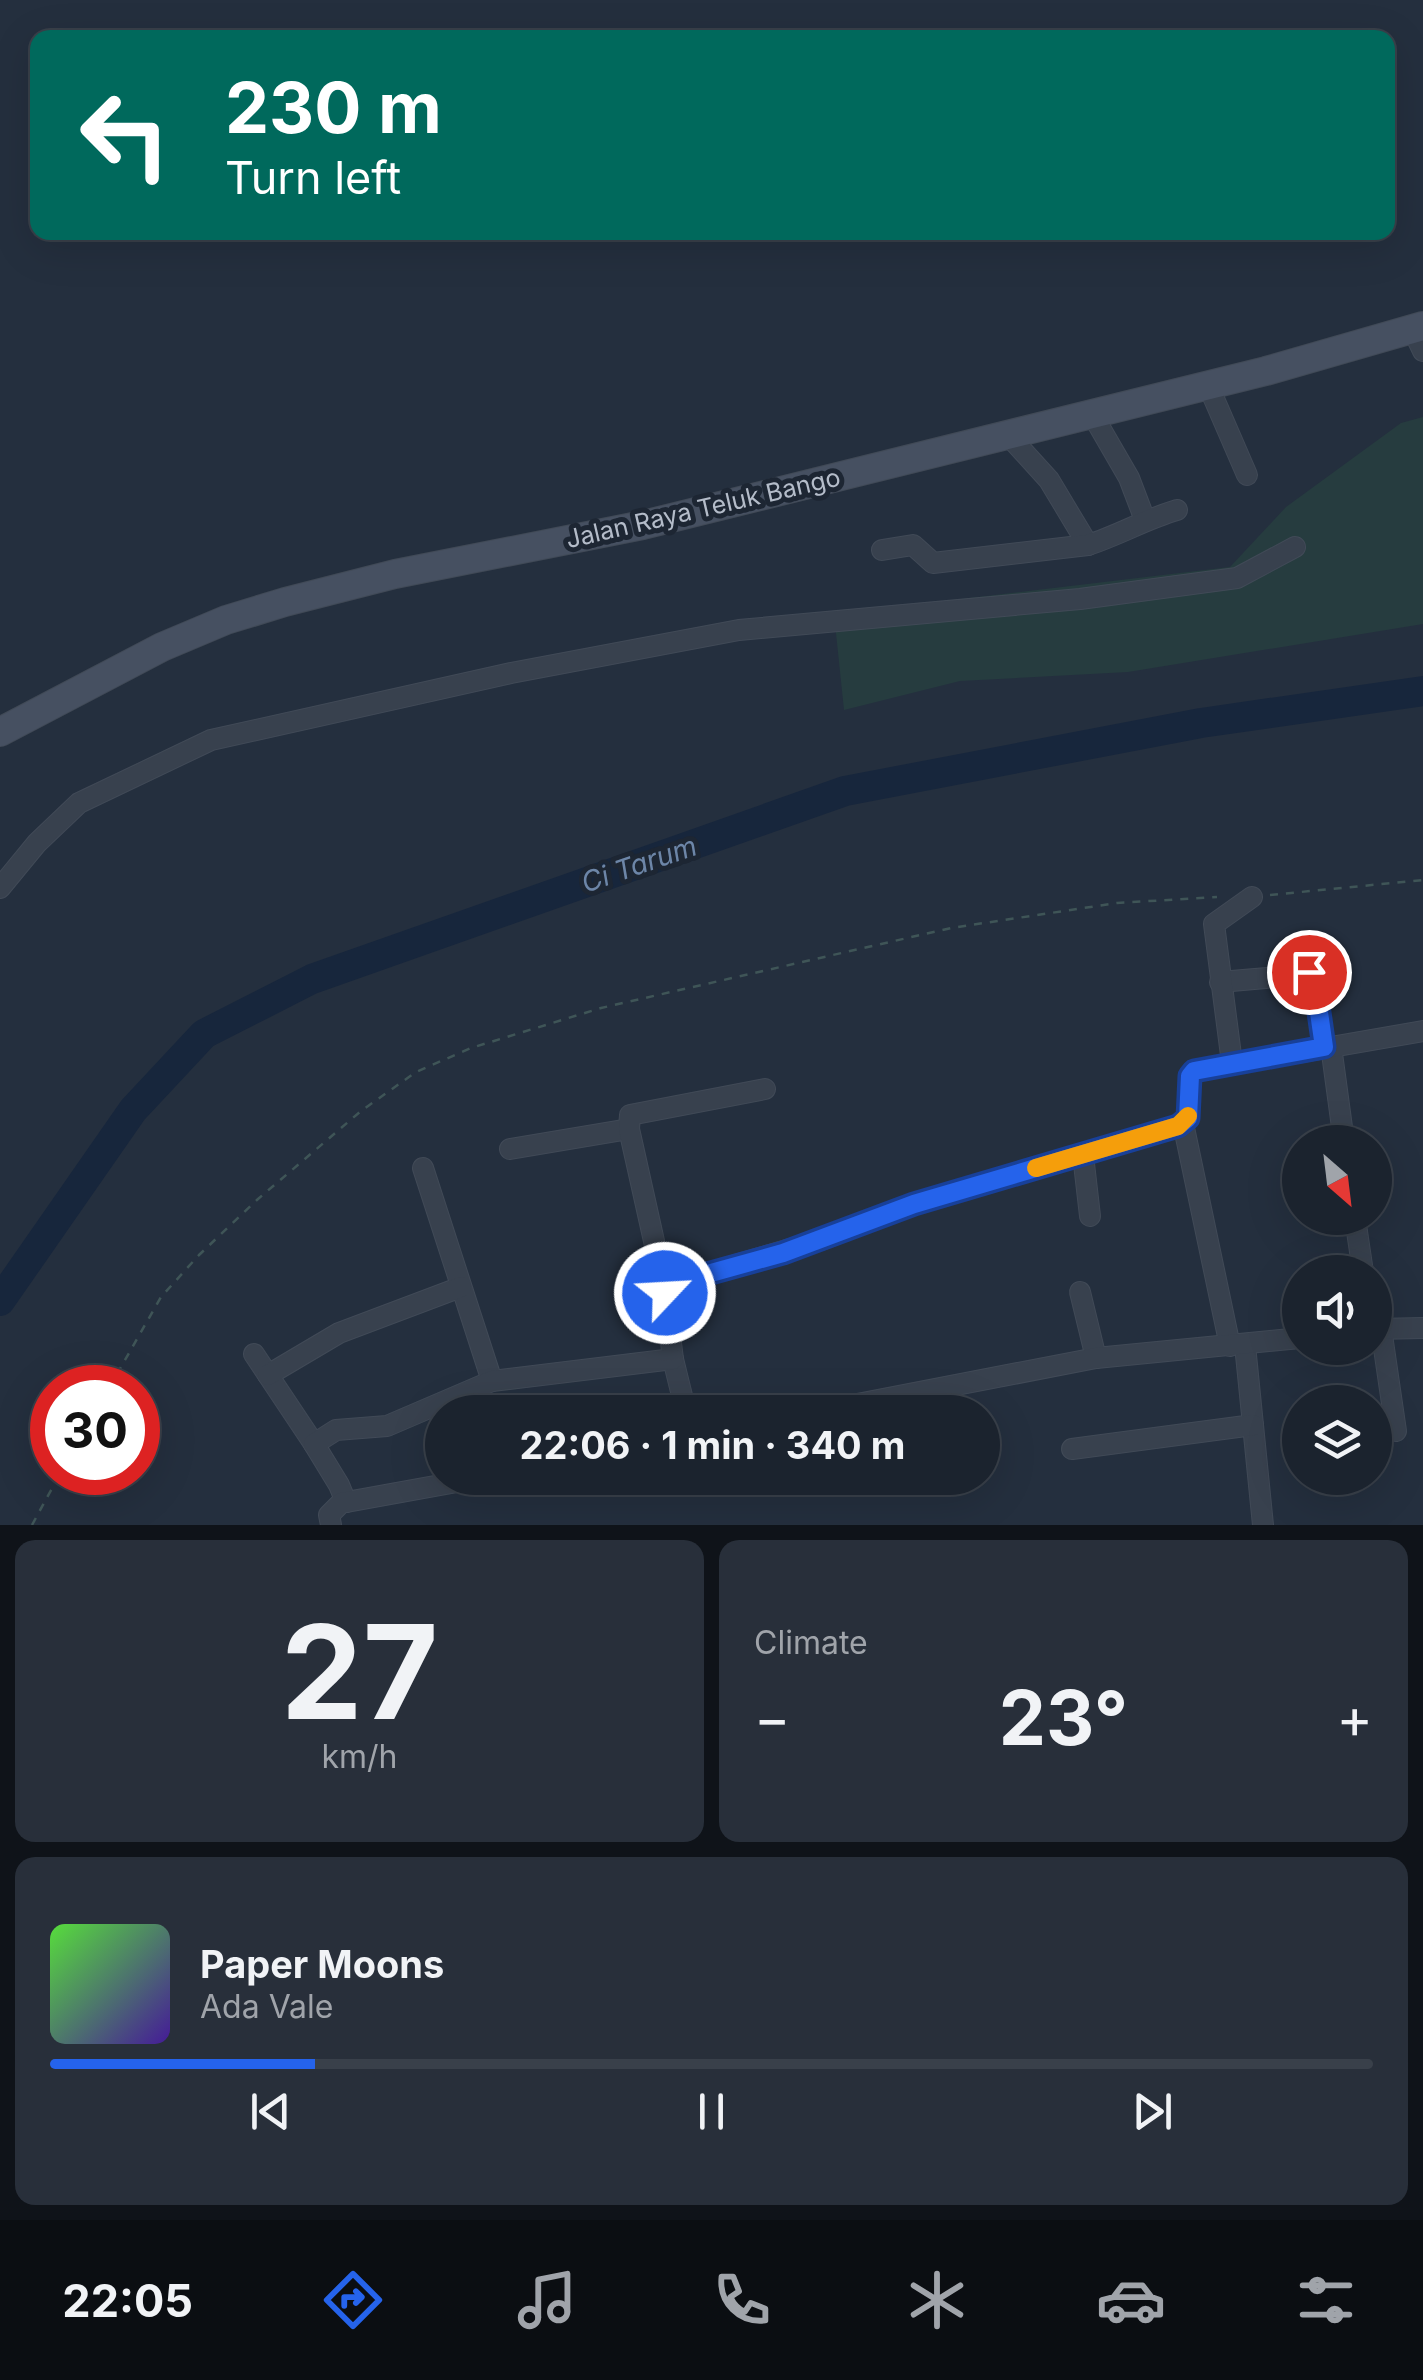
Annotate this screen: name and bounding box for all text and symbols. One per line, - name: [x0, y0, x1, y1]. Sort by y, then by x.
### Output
- text: 230 m: [225, 65, 442, 150]
- icon: left: [60, 70, 190, 200]
- text: Turn left: [225, 150, 401, 205]
- street label: Jalan Raya Teluk Bango: [563, 462, 843, 554]
- water label: Ci Tarum: [577, 828, 701, 900]
- pin: [1267, 930, 1352, 1015]
- icon: arrive: [1282, 945, 1337, 1000]
- north arrow: [1282, 1125, 1392, 1235]
- map controls: [1282, 1125, 1392, 1495]
- position arrow: [613, 1241, 717, 1345]
- button: sound: [1282, 1255, 1392, 1365]
- speed limit sign: 30: [30, 1365, 160, 1495]
- button: layers: [1282, 1385, 1392, 1495]
- text: 22:06 · 1 min · 340 m: [520, 1422, 905, 1468]
- text: 27: [281, 1593, 438, 1750]
- text: Climate: [754, 1623, 868, 1662]
- text: 23°: [999, 1672, 1128, 1763]
- text: −: [754, 1685, 790, 1751]
- text: +: [1337, 1685, 1373, 1751]
- text: km/h: [321, 1737, 398, 1776]
- text: Paper Moons: [200, 1941, 444, 1987]
- text: Ada Vale: [200, 1987, 333, 2026]
- icon: previous: [243, 2084, 298, 2139]
- icon: pause: [684, 2084, 739, 2139]
- icon: next: [1125, 2084, 1180, 2139]
- icon: directions: [318, 2265, 388, 2335]
- icon: music: [512, 2265, 582, 2335]
- icon: phone: [707, 2265, 777, 2335]
- icon: climate: [902, 2265, 972, 2335]
- icon: car: [1096, 2265, 1166, 2335]
- icon: filters: [1291, 2265, 1361, 2335]
- text: 22:05: [62, 2273, 193, 2328]

